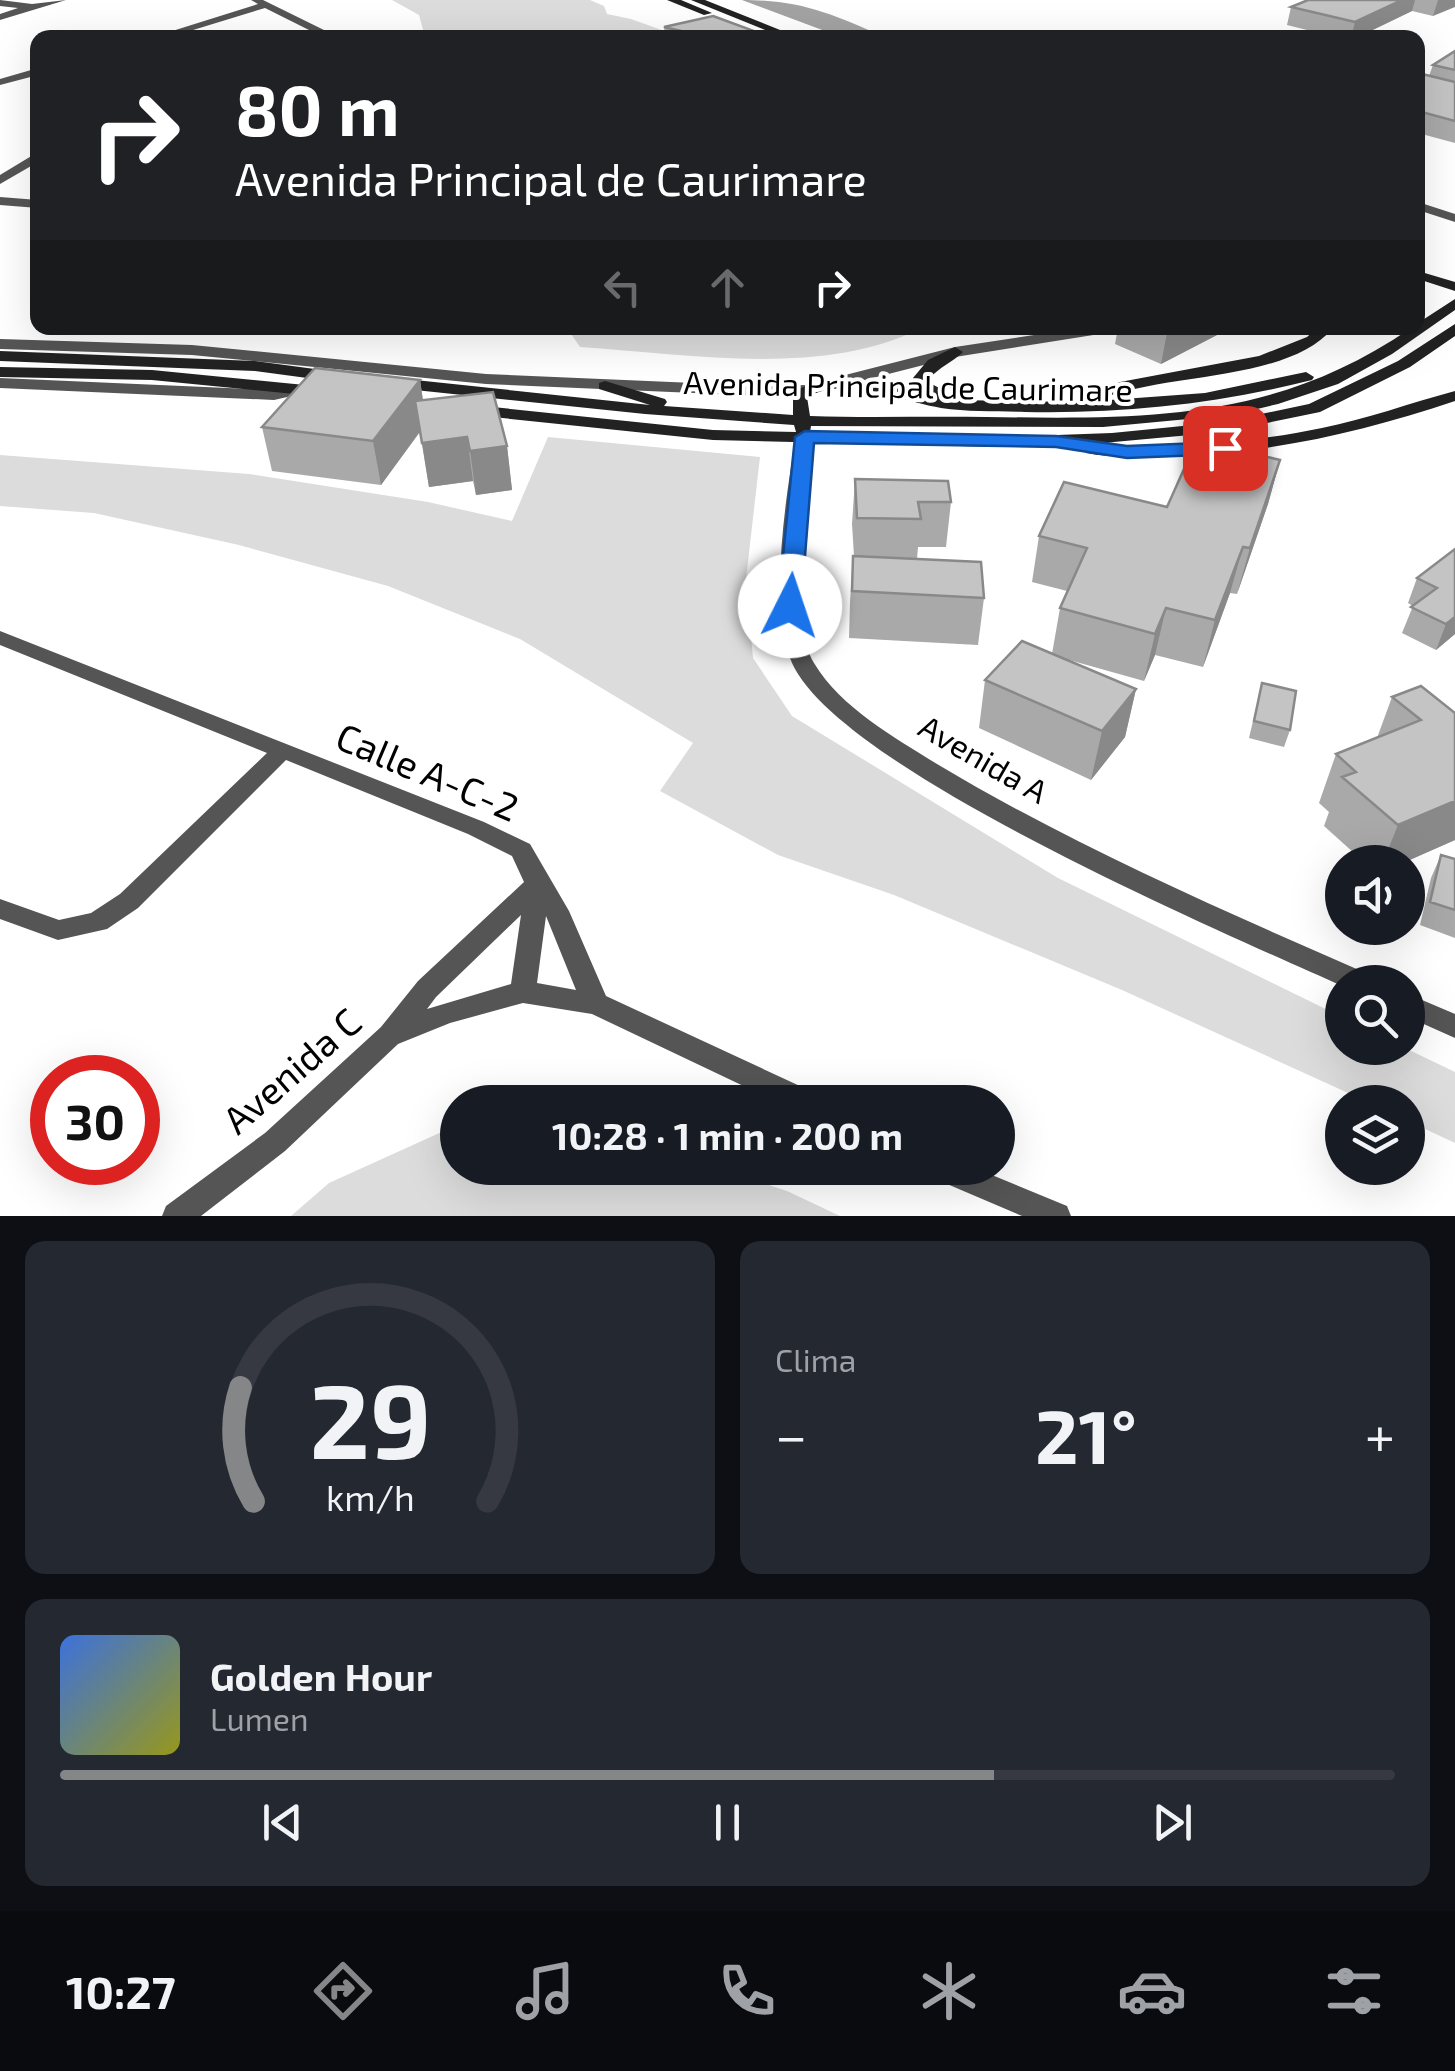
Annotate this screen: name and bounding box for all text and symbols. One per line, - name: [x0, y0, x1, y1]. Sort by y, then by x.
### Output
- text: 80 m: [235, 66, 400, 150]
- icon: right: [70, 70, 200, 200]
- text: Avenida Principal de Caurimare: [235, 151, 867, 205]
- icon: left: [595, 260, 650, 315]
- icon: ahead: [700, 260, 755, 315]
- icon: right: [805, 260, 860, 315]
- street label: Avenida Principal de Caurimare: [683, 362, 1133, 408]
- pin: [1183, 406, 1268, 491]
- icon: arrive: [1198, 421, 1253, 476]
- position arrow: [738, 554, 842, 658]
- street label: Avenida A: [913, 706, 1055, 810]
- street label: Calle A-C-2: [330, 712, 526, 830]
- map controls: [1325, 845, 1425, 1185]
- button: sound: [1325, 845, 1425, 945]
- button: search: [1325, 965, 1425, 1065]
- street label: Avenida C: [213, 998, 369, 1142]
- speed limit sign: 30: [30, 1055, 160, 1185]
- button: layers: [1325, 1085, 1425, 1185]
- text: 10:28 · 1 min · 200 m: [552, 1112, 903, 1158]
- text: Clima: [775, 1340, 856, 1378]
- text: 29: [309, 1355, 431, 1480]
- text: 21°: [1035, 1389, 1137, 1479]
- text: −: [775, 1401, 807, 1467]
- text: +: [1365, 1401, 1395, 1467]
- text: km/h: [326, 1475, 414, 1518]
- text: Golden Hour: [210, 1653, 432, 1699]
- text: Lumen: [210, 1699, 309, 1737]
- icon: previous: [255, 1795, 310, 1850]
- icon: pause: [700, 1795, 755, 1850]
- icon: next: [1145, 1795, 1200, 1850]
- icon: directions: [308, 1956, 378, 2026]
- icon: music: [510, 1956, 580, 2026]
- icon: phone: [712, 1956, 782, 2026]
- icon: climate: [914, 1956, 984, 2026]
- icon: car: [1117, 1956, 1187, 2026]
- icon: filters: [1319, 1956, 1389, 2026]
- text: 10:27: [66, 1964, 175, 2018]

